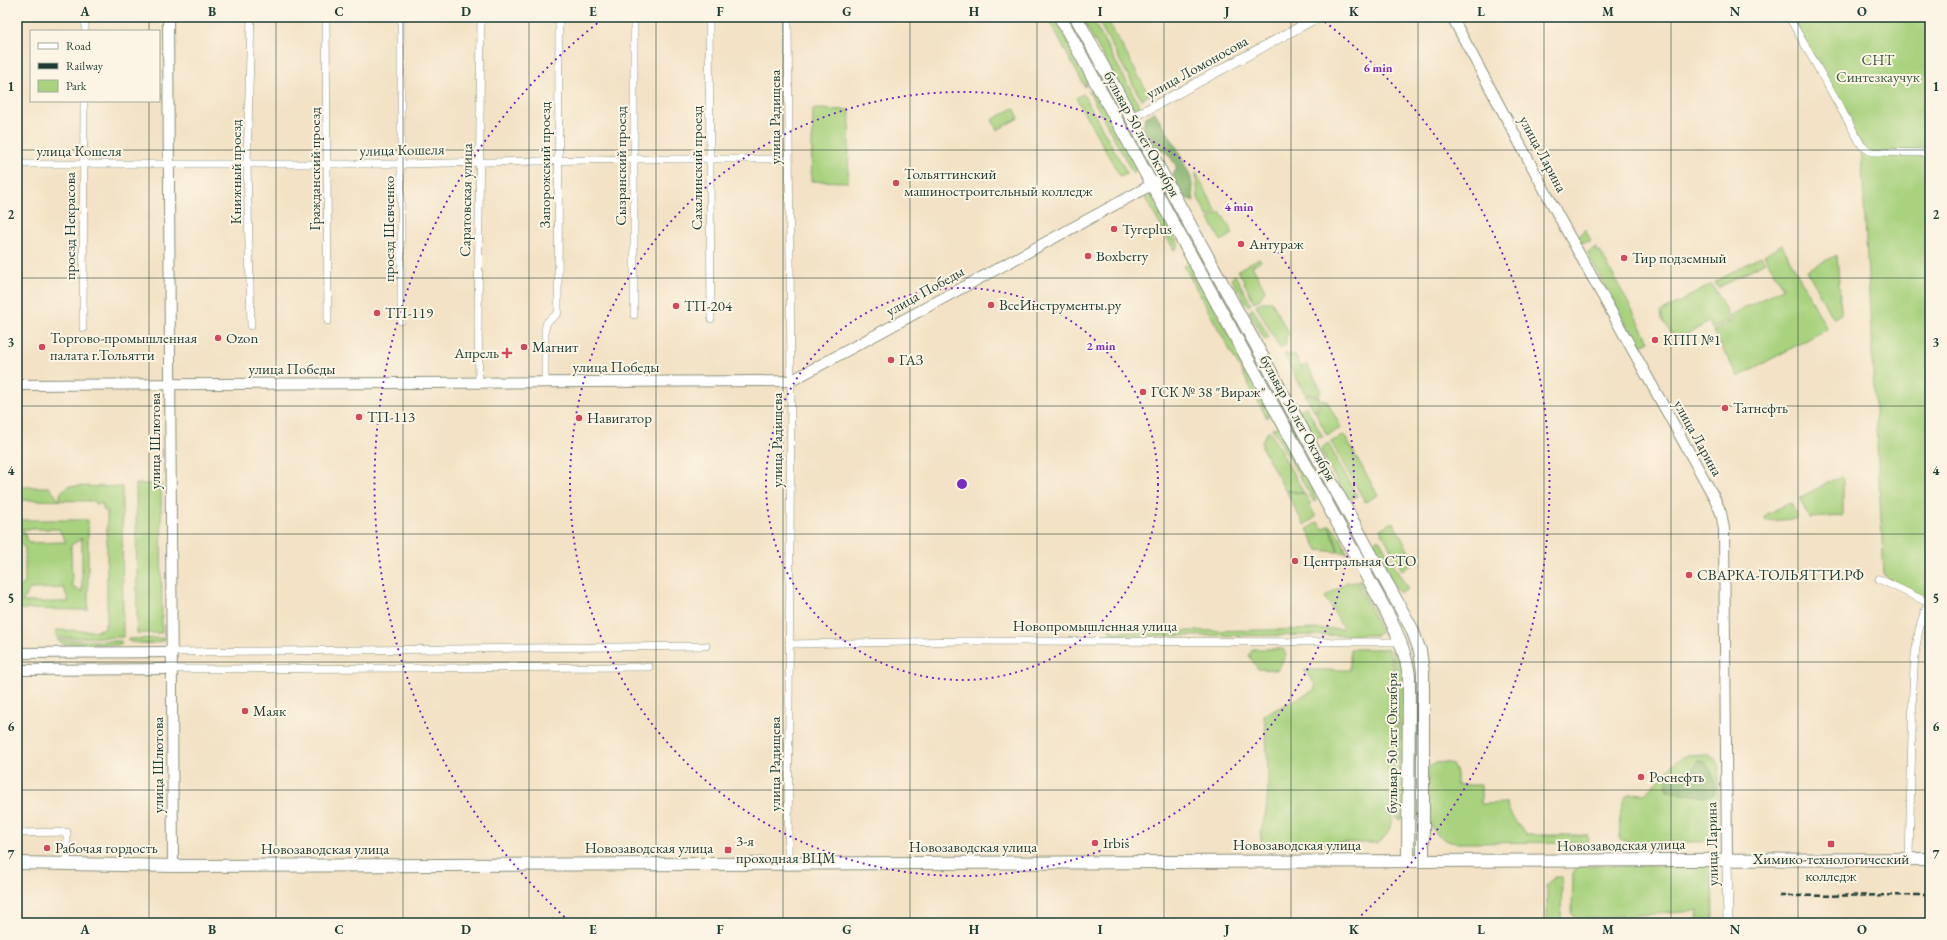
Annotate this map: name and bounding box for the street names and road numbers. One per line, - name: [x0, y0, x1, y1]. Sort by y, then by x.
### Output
- street label: улица Ломоносова: [1142, 31, 1251, 102]
- street label: бульвар 50 лет Октября: [1100, 67, 1185, 200]
- street label: улица Радищева: [765, 70, 784, 164]
- street label: Запорожский проезд: [535, 102, 554, 228]
- street label: Сызранский проезд: [611, 106, 630, 226]
- street label: Сахалинский проезд: [687, 106, 706, 230]
- street label: Гражданский проезд: [305, 107, 324, 231]
- street label: улица Ларина: [1515, 112, 1572, 195]
- street label: Книжный проезд: [226, 119, 245, 225]
- street label: улица Кошеля: [359, 139, 445, 160]
- street label: улица Кошеля: [36, 141, 122, 160]
- street label: Саратовская улица: [455, 143, 476, 257]
- street label: проезд Некрасова: [60, 172, 79, 280]
- street label: проезд Шевченко: [379, 176, 398, 282]
- street label: улица Победы: [882, 261, 967, 320]
- street label: бульвар 50 лет Октября: [1256, 351, 1341, 484]
- street label: улица Победы: [573, 357, 659, 376]
- street label: улица Победы: [249, 359, 335, 378]
- street label: улица Шлютова: [145, 393, 164, 489]
- street label: улица Радищева: [767, 393, 786, 487]
- street label: улица Ларина: [1670, 396, 1727, 479]
- street label: Новопромышленная улица: [1013, 616, 1177, 635]
- street label: бульвар 50 лет Октября: [1382, 672, 1401, 814]
- street label: улица Шлютова: [148, 717, 167, 813]
- street label: улица Радищева: [765, 717, 784, 811]
- street label: улица Ларина: [1701, 802, 1722, 886]
- street label: Новозаводская улица: [1557, 834, 1685, 855]
- street label: Новозаводская улица: [1233, 835, 1361, 854]
- street label: Новозаводская улица: [909, 837, 1037, 856]
- street label: Новозаводская улица: [585, 838, 713, 857]
- street label: Новозаводская улица: [261, 839, 389, 858]

